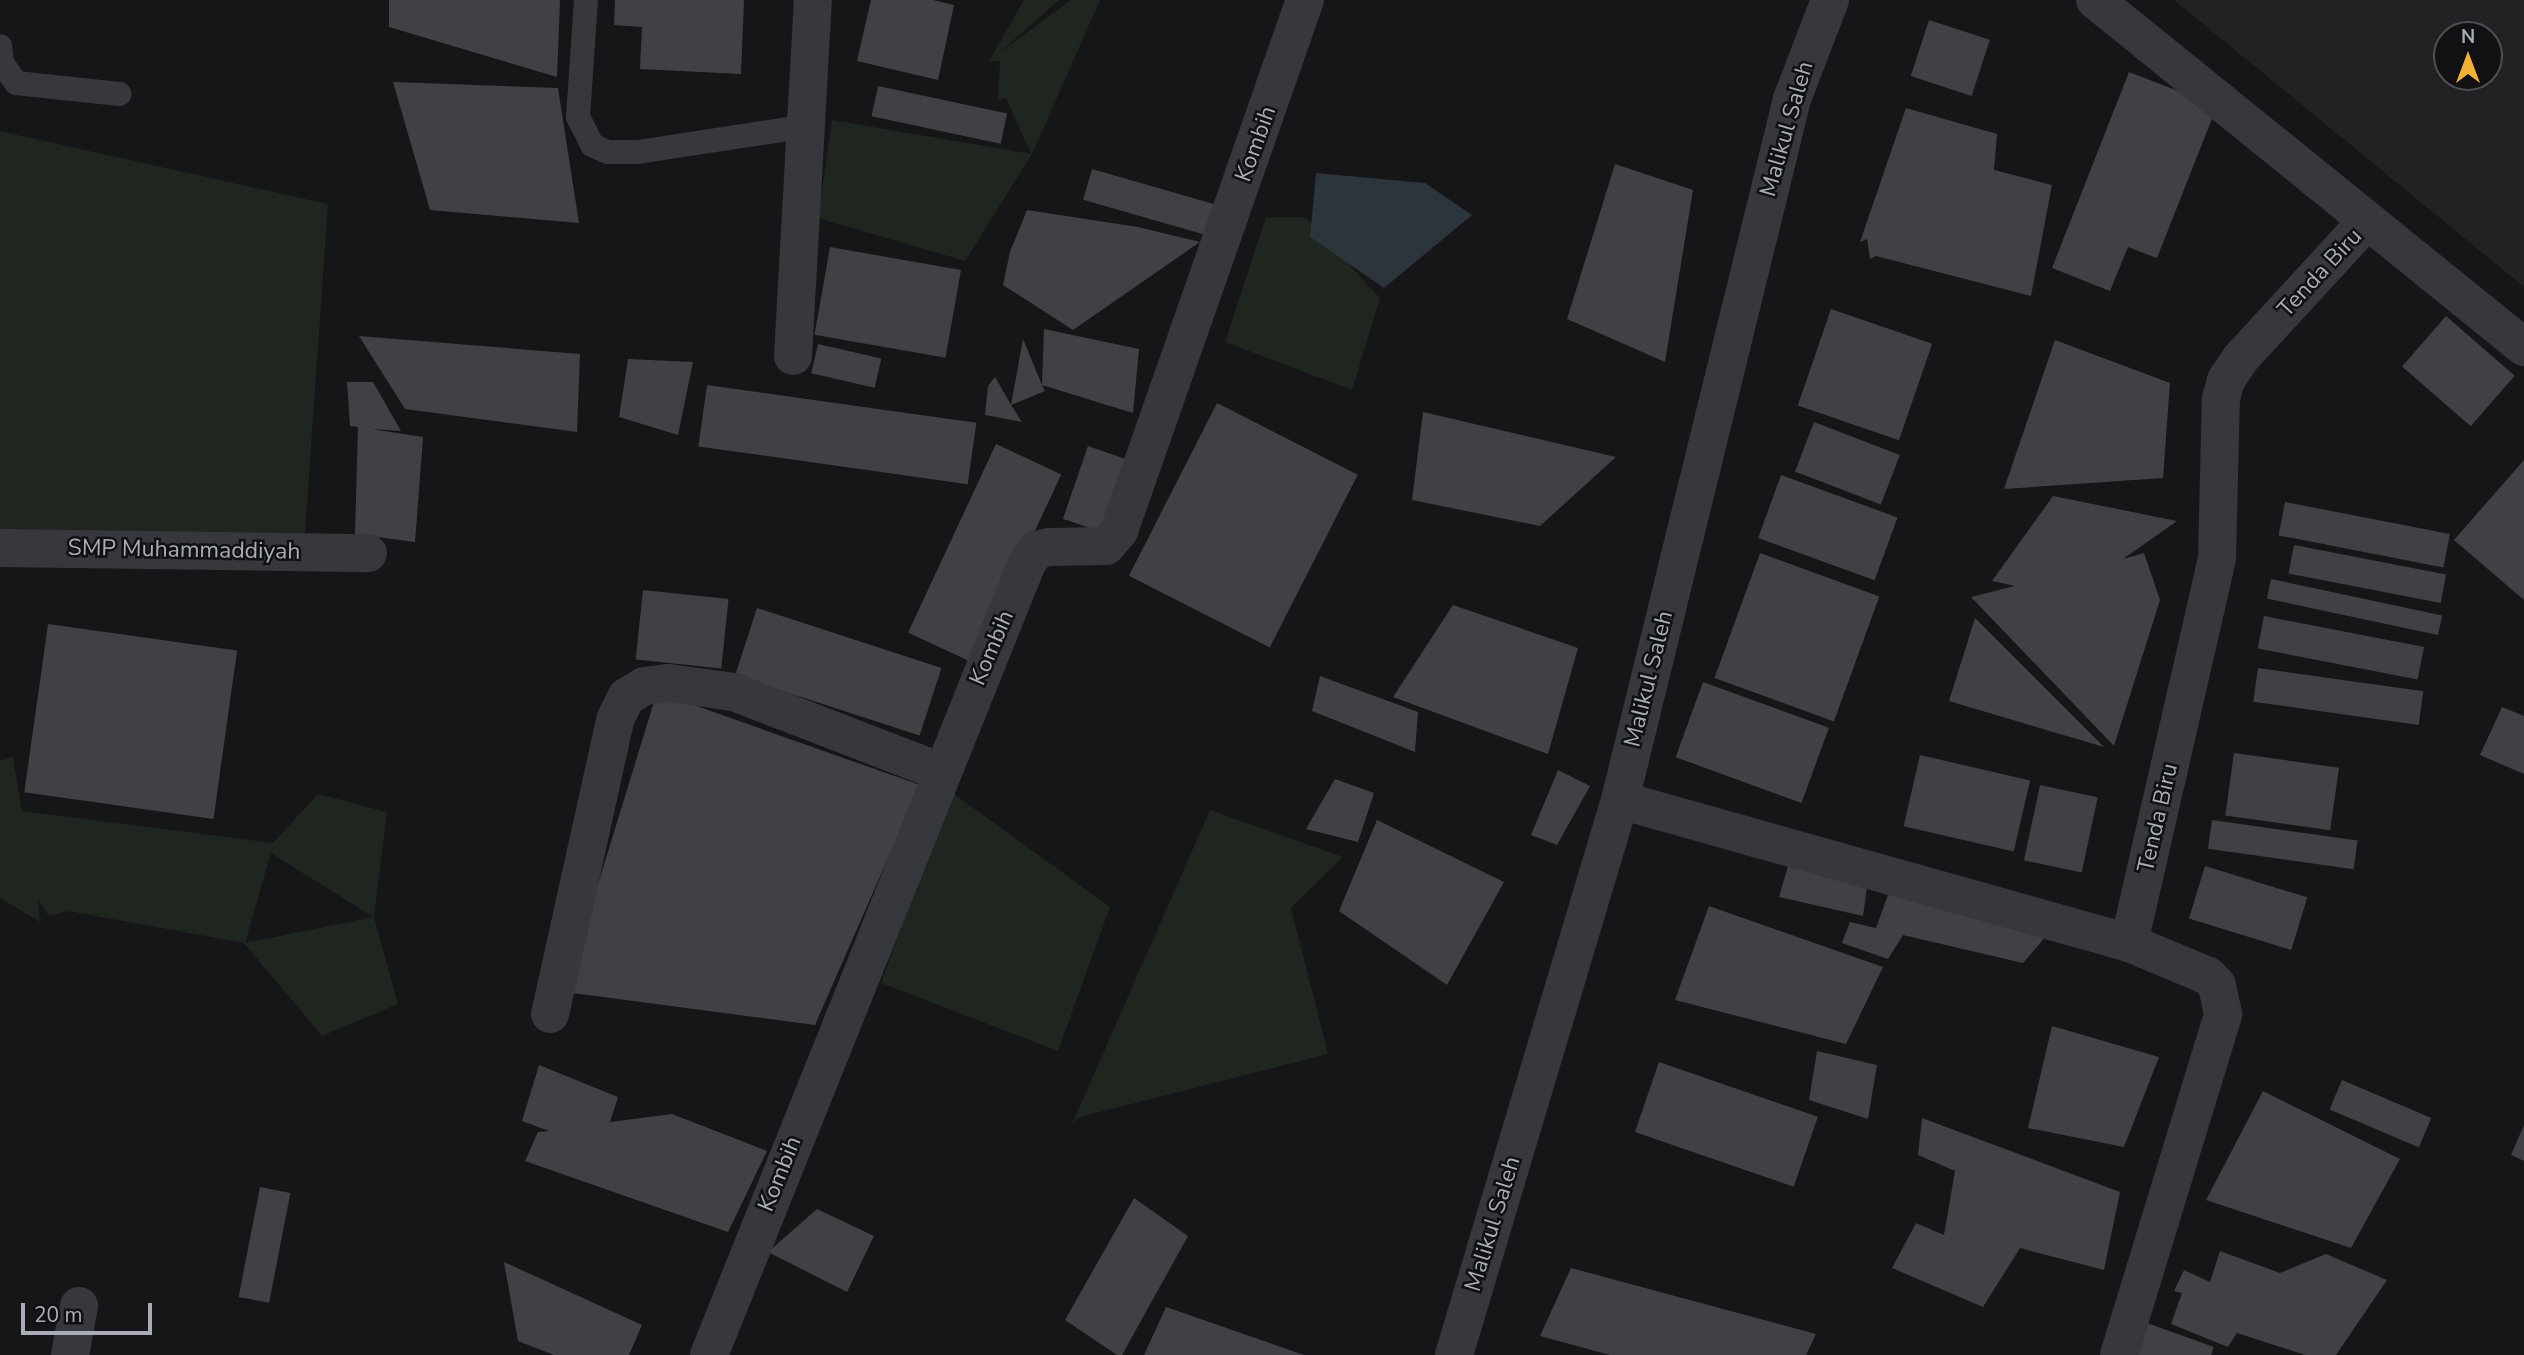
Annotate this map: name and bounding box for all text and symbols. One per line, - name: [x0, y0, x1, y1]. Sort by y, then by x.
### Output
- north arrow: [2433, 21, 2503, 91]
- text: N: [2461, 24, 2475, 50]
- street label: Malikul Saleh: [1755, 58, 1819, 200]
- street label: Kombih: [1230, 102, 1282, 186]
- street label: Tenda Biru: [2272, 223, 2368, 323]
- street label: SMP Muhammaddiyah: [67, 534, 301, 566]
- street label: Kombih: [964, 607, 1020, 689]
- street label: Malikul Saleh: [1619, 608, 1679, 750]
- street label: Tenda Biru: [2132, 761, 2184, 875]
- street label: Kombih: [753, 1132, 807, 1216]
- street label: Malikul Saleh: [1459, 1153, 1527, 1295]
- scale bar: [24, 1288, 156, 1332]
- text: 20 m: [34, 1301, 83, 1329]

